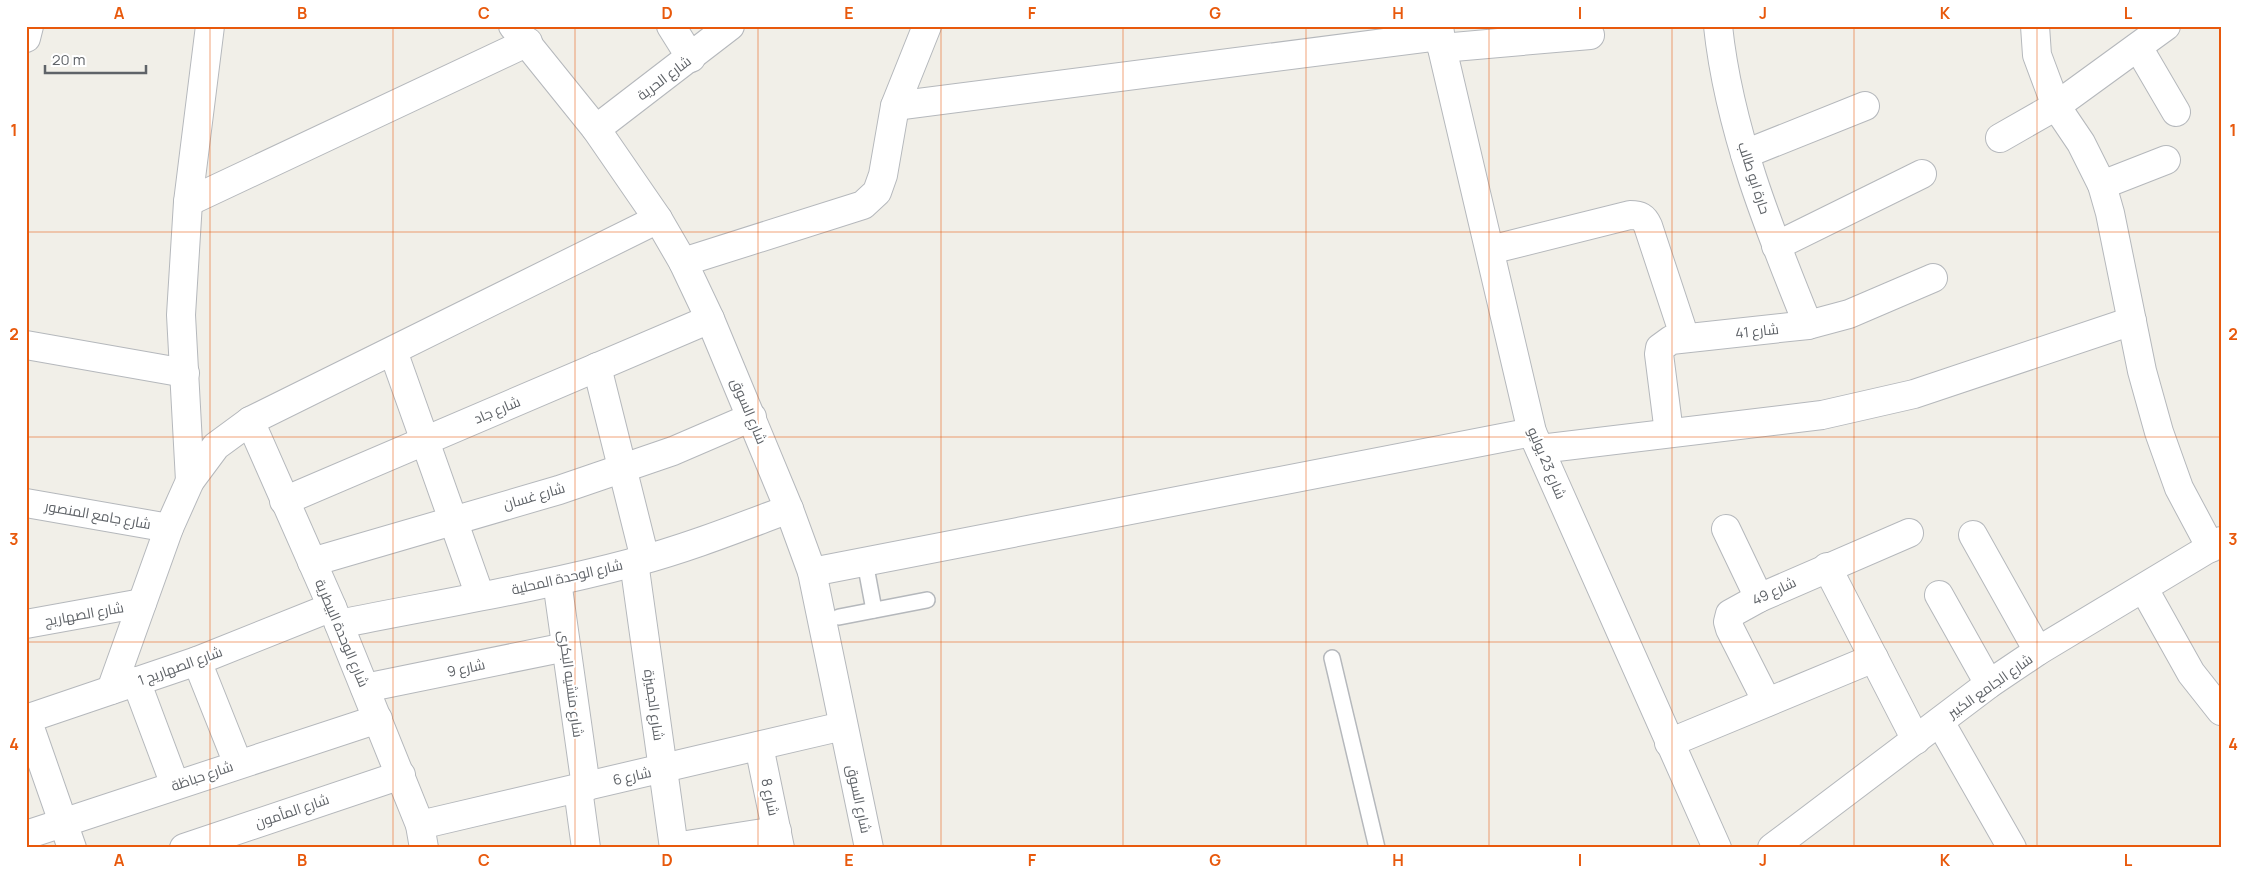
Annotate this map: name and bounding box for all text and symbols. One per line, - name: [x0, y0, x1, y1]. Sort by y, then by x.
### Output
- text: A: [114, 2, 125, 24]
- text: B: [297, 2, 307, 24]
- text: C: [478, 2, 490, 24]
- text: D: [661, 2, 673, 24]
- text: E: [844, 2, 854, 24]
- text: F: [1028, 2, 1037, 24]
- text: G: [1209, 2, 1221, 24]
- text: H: [1392, 2, 1404, 24]
- text: I: [1578, 2, 1582, 24]
- text: J: [1759, 2, 1767, 24]
- text: K: [1940, 2, 1951, 24]
- text: L: [2124, 2, 2133, 24]
- scale bar: [45, 42, 146, 74]
- text: 20 m: [52, 49, 85, 70]
- street label: شارع الحرية: [633, 51, 695, 104]
- text: 1: [10, 119, 18, 141]
- text: 1: [2229, 119, 2237, 141]
- street label: حارة ابو طالب: [1734, 139, 1775, 216]
- street label: شارع 41: [1734, 319, 1780, 342]
- text: 2: [9, 323, 19, 345]
- text: 2: [2228, 323, 2238, 345]
- street label: شارع السوق: [727, 375, 772, 447]
- street label: شارع جاد: [471, 391, 523, 428]
- street label: شارع 23 يوليو: [1524, 424, 1571, 502]
- street label: شارع غسان: [501, 478, 567, 513]
- street label: شارع جامع المنصور: [43, 496, 153, 533]
- text: 3: [9, 528, 19, 550]
- text: 3: [2228, 528, 2238, 550]
- street label: شارع الوحدة المحلية: [509, 554, 625, 599]
- street label: شارع 49: [1749, 572, 1799, 609]
- street label: شارع الوحدة البيطرية: [311, 576, 374, 690]
- street label: شارع الصهاريج: [43, 597, 125, 630]
- street label: شارع منشيه البكرى: [555, 629, 588, 739]
- street label: شارع الصهاريج 1: [135, 641, 225, 690]
- street label: شارع الجامع الكبير: [1942, 649, 2036, 723]
- street label: شارع 9: [445, 654, 487, 681]
- street label: شارع الجميزة: [640, 668, 669, 742]
- text: 4: [9, 733, 19, 755]
- text: 4: [2228, 733, 2238, 755]
- street label: شارع حباظة: [168, 756, 235, 795]
- street label: شارع 6: [611, 762, 653, 789]
- street label: شارع السوق: [843, 763, 876, 835]
- street label: شارع 8: [757, 776, 784, 817]
- street label: شارع المأمون: [252, 789, 332, 832]
- text: A: [114, 849, 125, 871]
- text: B: [297, 849, 307, 871]
- text: C: [478, 849, 490, 871]
- text: D: [661, 849, 673, 871]
- text: E: [844, 849, 854, 871]
- text: F: [1028, 849, 1037, 871]
- text: G: [1209, 849, 1221, 871]
- text: H: [1392, 849, 1404, 871]
- text: I: [1578, 849, 1582, 871]
- text: J: [1759, 849, 1767, 871]
- text: K: [1940, 849, 1951, 871]
- text: L: [2124, 849, 2133, 871]

